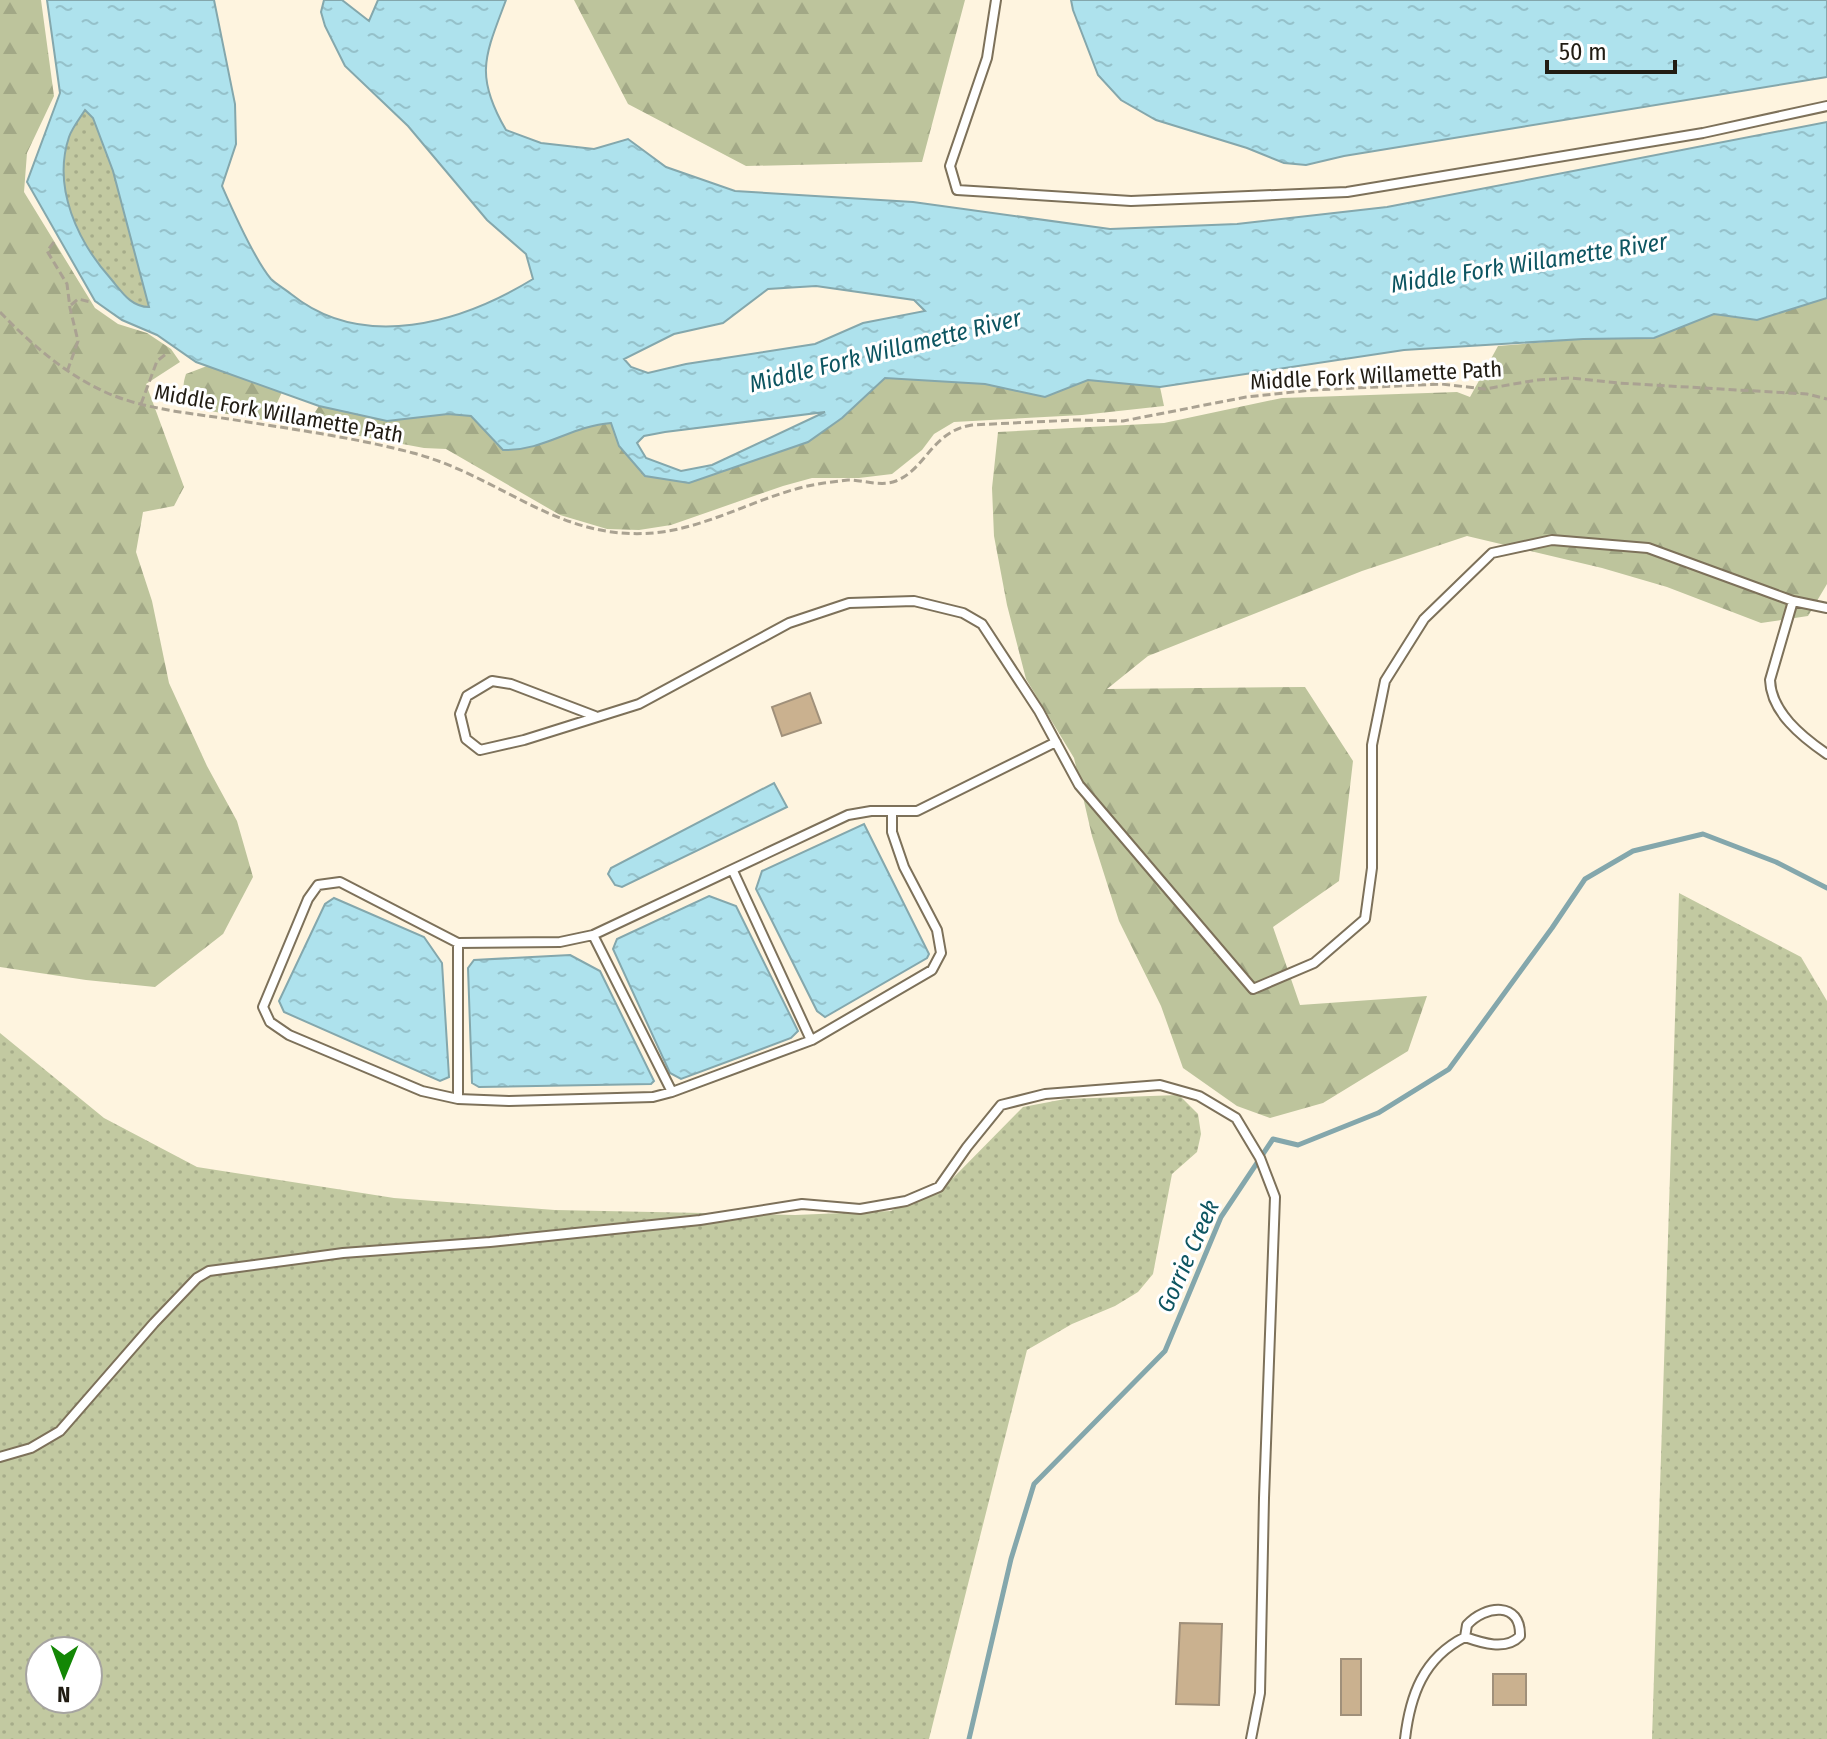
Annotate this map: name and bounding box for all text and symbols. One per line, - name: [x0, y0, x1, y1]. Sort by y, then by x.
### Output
- scale bar: [1547, 24, 1675, 74]
- text: 50 m: [1559, 38, 1607, 66]
- water label: Middle Fork Willamette River: [1389, 227, 1670, 299]
- water label: Middle Fork Willamette River: [746, 303, 1025, 398]
- street label: Middle Fork Willamette Path: [1249, 355, 1503, 396]
- street label: Middle Fork Willamette Path: [152, 378, 405, 449]
- water label: Gorrie Creek: [1151, 1196, 1225, 1316]
- north arrow: [24, 1635, 104, 1715]
- text: N: [57, 1681, 70, 1708]

